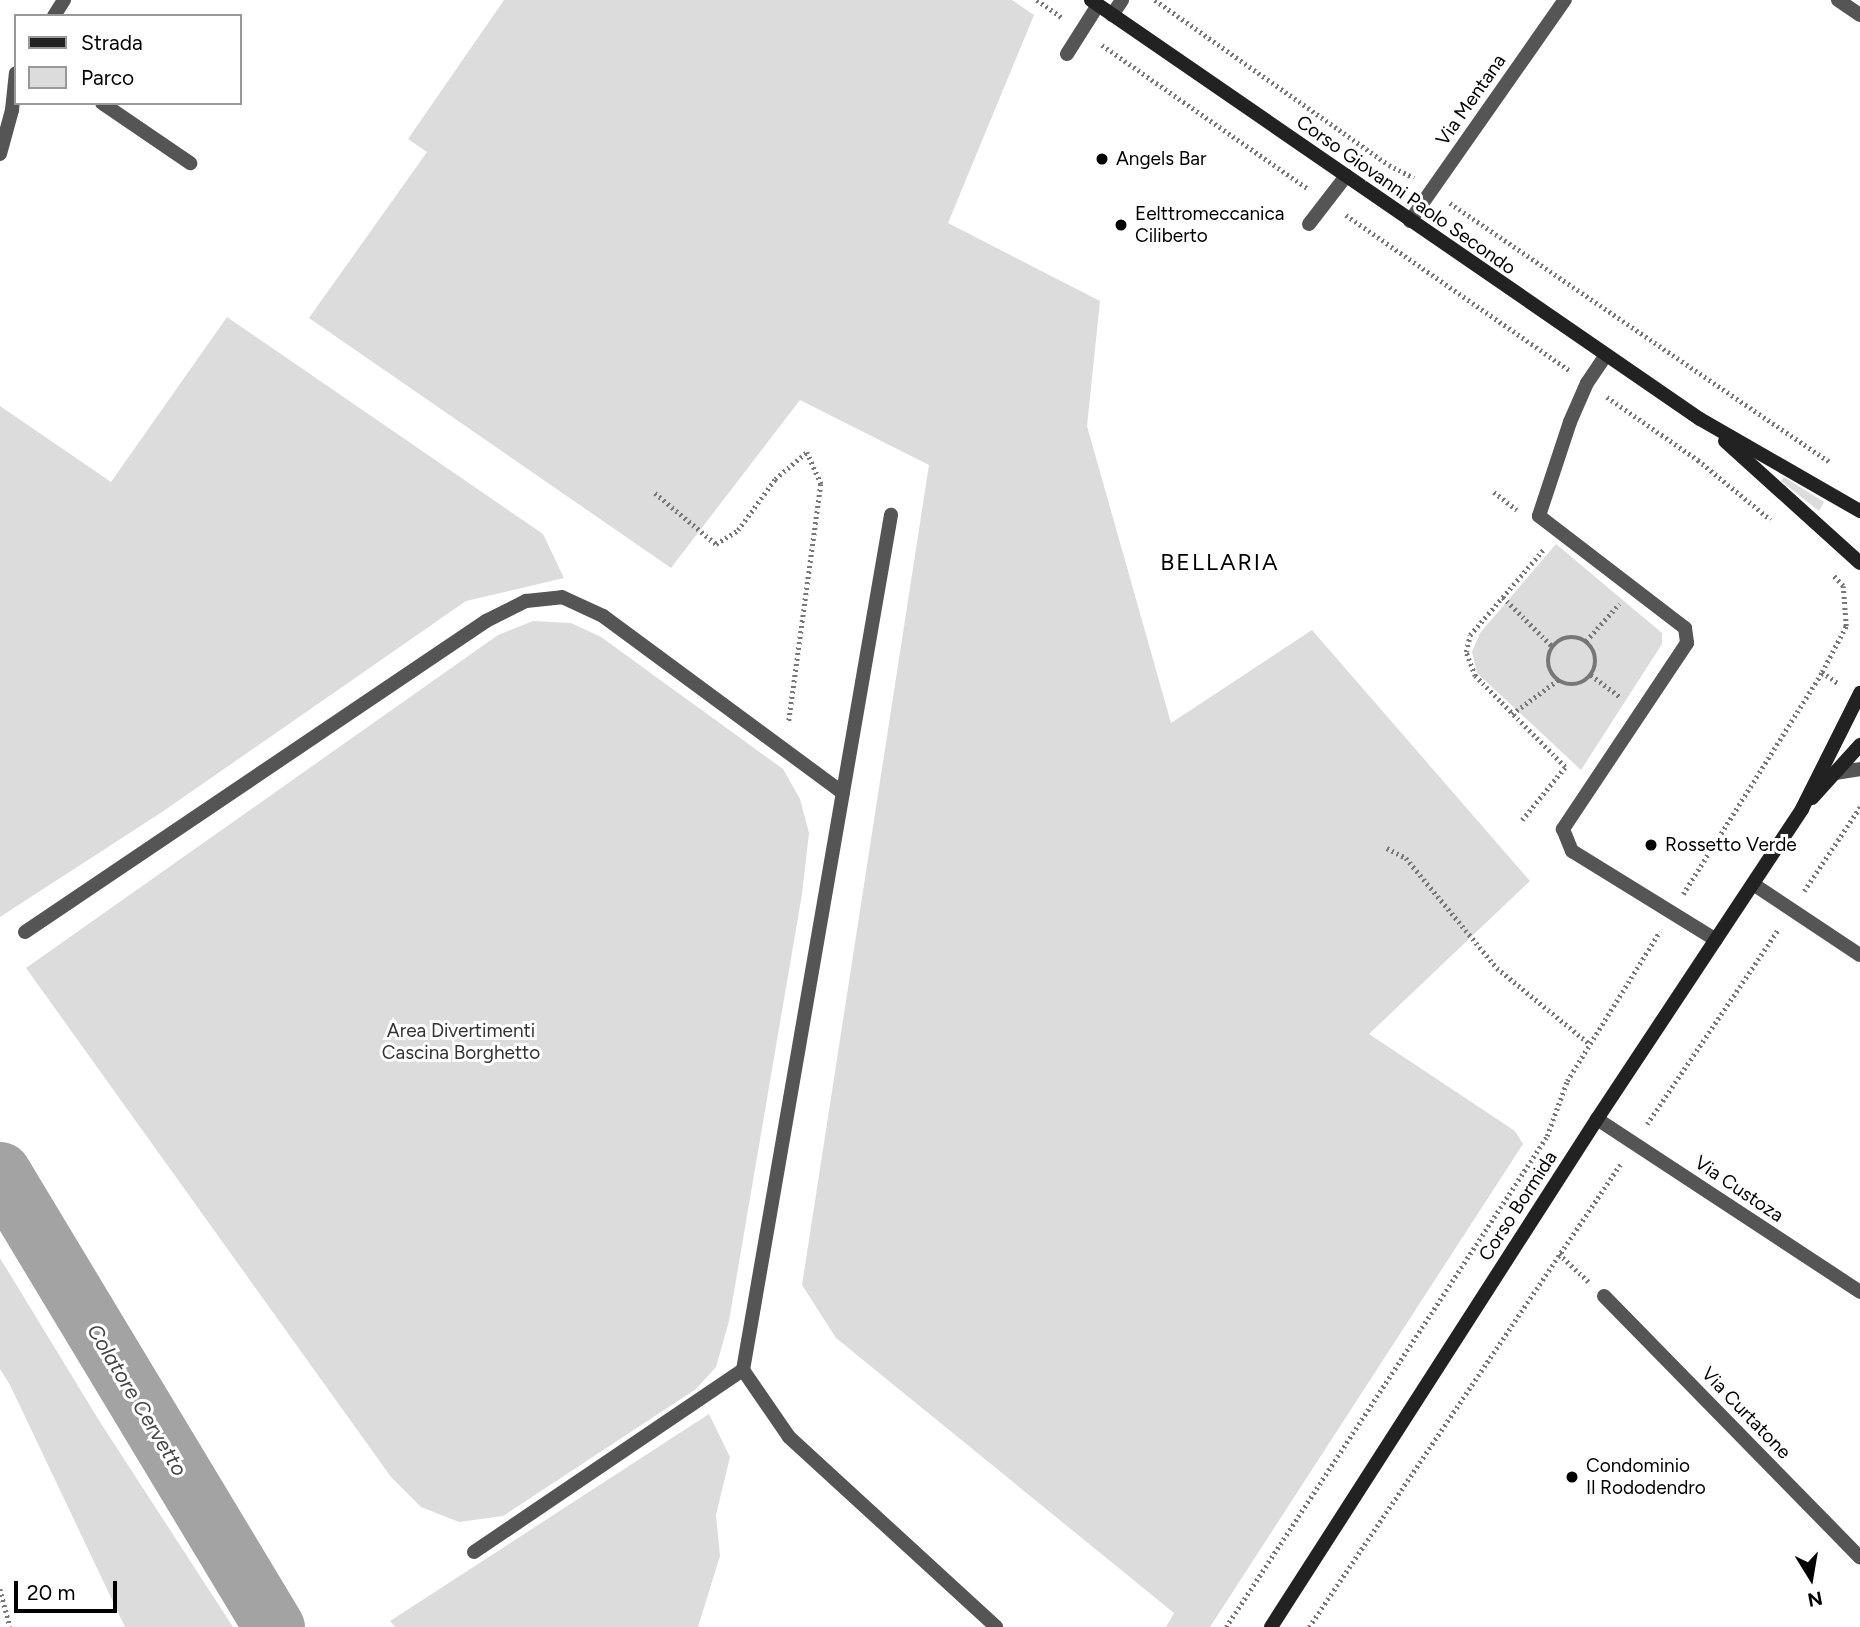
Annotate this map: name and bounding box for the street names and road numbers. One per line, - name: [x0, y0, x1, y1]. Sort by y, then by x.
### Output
- street label: Via Mentana: [1431, 50, 1511, 150]
- street label: Corso Giovanni Paolo Secondo: [1292, 110, 1520, 280]
- street label: Corso Bormida: [1474, 1147, 1562, 1265]
- street label: Via Custoza: [1690, 1151, 1788, 1227]
- street label: Via Curtatone: [1697, 1362, 1795, 1464]

